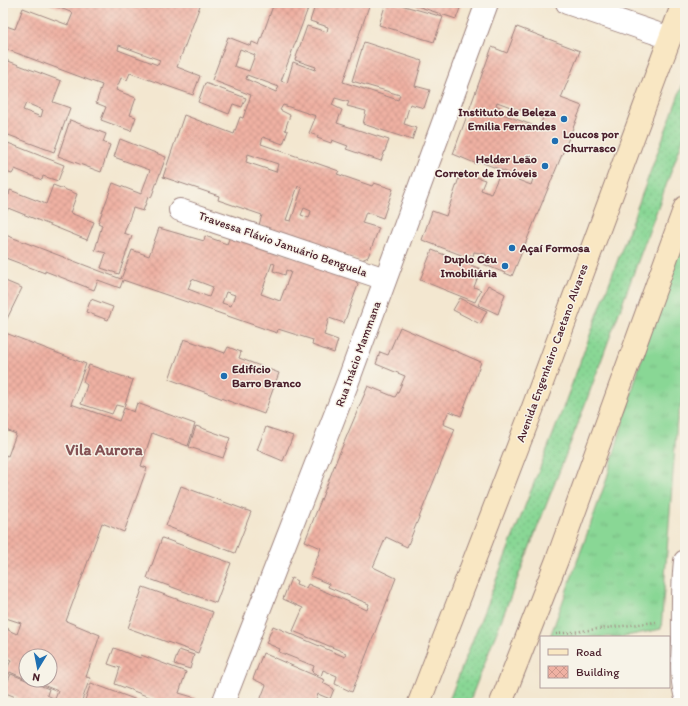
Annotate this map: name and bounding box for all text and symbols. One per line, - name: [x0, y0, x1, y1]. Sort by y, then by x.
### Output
- place label: Instituto de Beleza Emilia Fernandes: [458, 105, 557, 133]
- marker: Instituto de Beleza Emilia Fernandes: [559, 114, 569, 124]
- place label: Loucos por Churrasco: [563, 127, 619, 155]
- marker: Loucos por Churrasco: [550, 136, 560, 146]
- place label: Helder Leão Corretor de Imóveis: [435, 152, 538, 180]
- marker: Helder Leão Corretor de Imóveis: [540, 161, 550, 171]
- street label: Travessa Flávio Januário Benguela: [197, 208, 370, 280]
- place label: Açaí Formosa: [519, 241, 591, 256]
- marker: Açaí Formosa: [507, 243, 517, 253]
- place label: Duplo Céu Imobiliária: [441, 252, 497, 280]
- marker: Duplo Céu Imobiliária: [500, 261, 510, 271]
- street label: Avenida Engenheiro Caetano Alvares: [513, 262, 591, 444]
- street label: Rua Inácio Mammana: [332, 298, 384, 409]
- place label: Edifício Barro Branco: [232, 362, 301, 390]
- marker: Edifício Barro Branco: [219, 371, 229, 381]
- district label: Vila Aurora: [65, 440, 143, 459]
- legend: [540, 636, 670, 688]
- text: Road: [576, 645, 602, 659]
- north arrow: [18, 648, 58, 688]
- text: Building: [576, 665, 620, 679]
- text: N: [32, 670, 41, 684]

